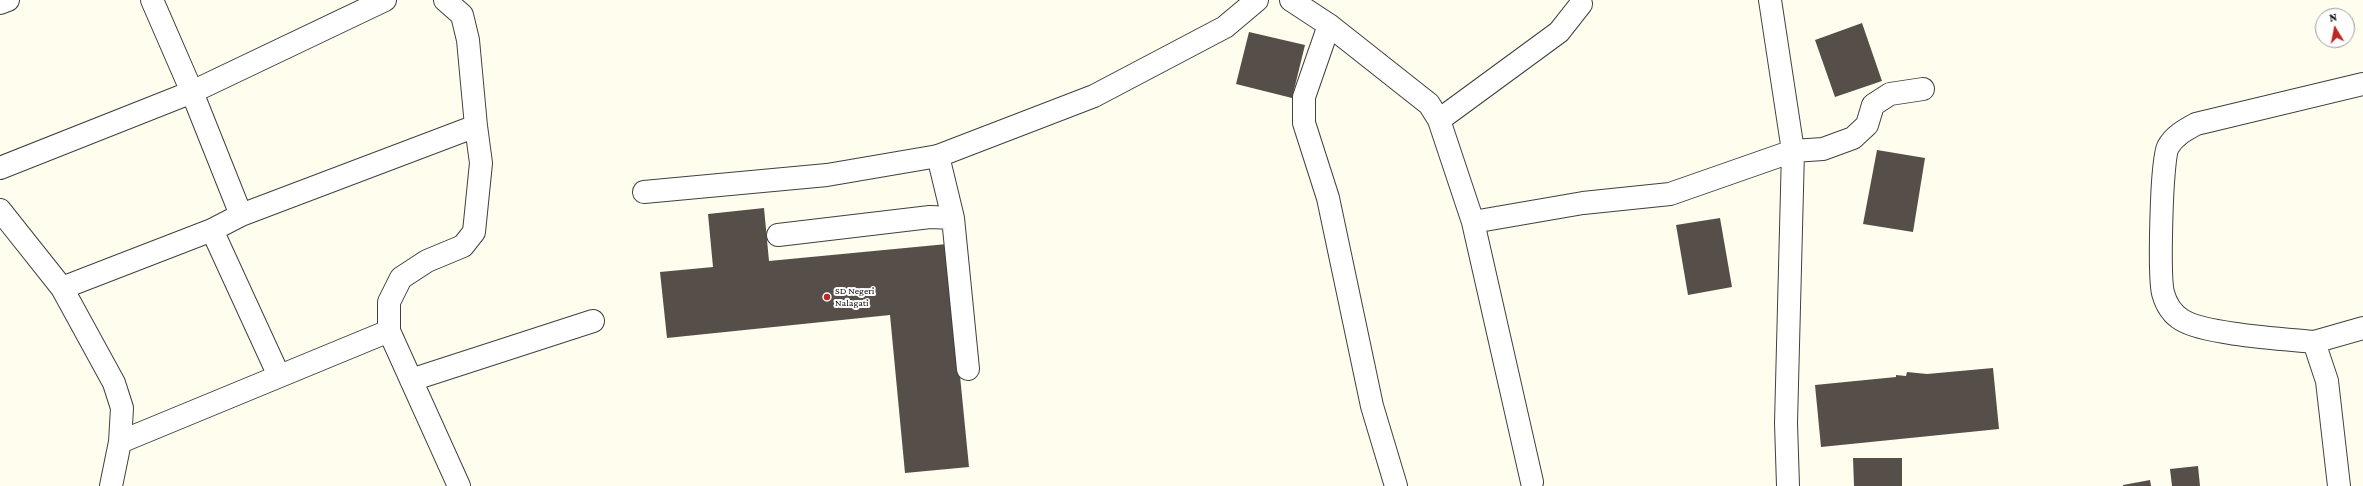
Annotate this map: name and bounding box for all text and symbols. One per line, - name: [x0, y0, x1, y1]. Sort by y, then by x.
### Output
- north arrow: [2315, 8, 2355, 48]
- text: N: [2328, 11, 2338, 24]
- place label: SD Negeri Nalagati: [835, 285, 874, 308]
- marker: SD Negeri Nalagati: [822, 292, 832, 302]

